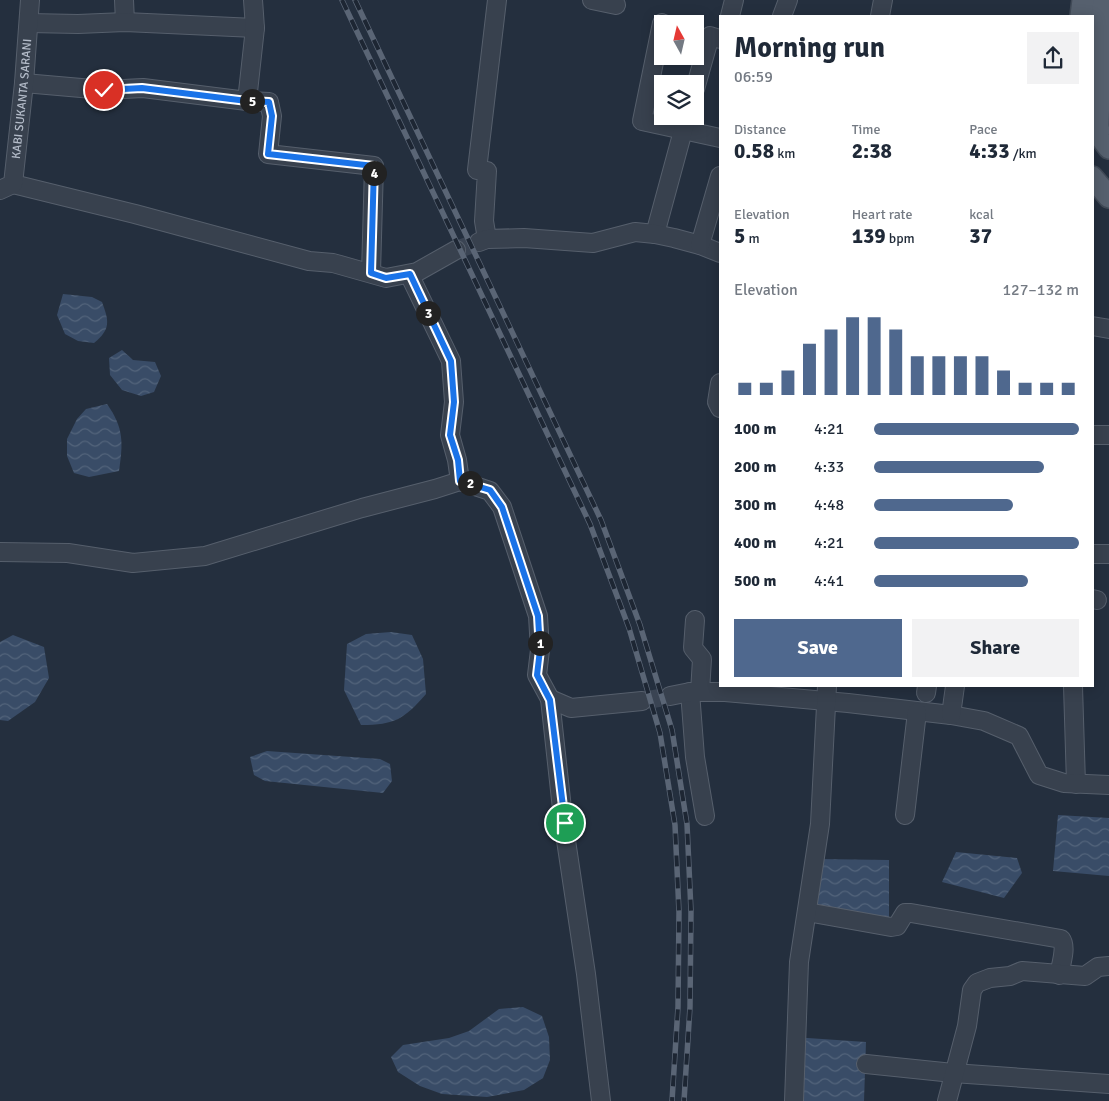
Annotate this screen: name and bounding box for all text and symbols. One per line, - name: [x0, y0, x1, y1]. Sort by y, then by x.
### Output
- north arrow: [654, 15, 704, 65]
- map controls: [654, 15, 704, 125]
- text: Morning run: [734, 31, 885, 65]
- button: share: [1027, 32, 1079, 84]
- street label: KABI SUKANTA SARANI: [9, 38, 35, 160]
- text: 06:59: [734, 67, 773, 87]
- pin: [83, 69, 125, 111]
- button: layers: [654, 75, 704, 125]
- icon: check: [90, 76, 118, 104]
- pin: 5: [240, 88, 264, 114]
- text: 5: [249, 93, 256, 110]
- text: Distance: [734, 121, 786, 138]
- text: Time: [852, 121, 881, 138]
- text: Pace: [969, 121, 998, 138]
- text: 0.58: [734, 138, 774, 164]
- text: 2:38: [852, 138, 892, 164]
- text: 4:33: [969, 138, 1010, 164]
- text: km: [774, 145, 795, 162]
- text: /km: [1010, 145, 1037, 162]
- pin: 4: [362, 160, 386, 186]
- text: 4: [371, 165, 378, 182]
- text: Elevation: [734, 206, 790, 223]
- text: Heart rate: [852, 206, 912, 223]
- text: kcal: [969, 206, 994, 223]
- text: 5: [734, 223, 745, 249]
- text: 139: [852, 223, 886, 249]
- text: 37: [969, 223, 992, 249]
- text: m: [745, 230, 760, 247]
- text: bpm: [886, 230, 915, 247]
- text: Elevation: [734, 280, 798, 300]
- text: 127–132 m: [1002, 280, 1079, 300]
- pin: 3: [416, 300, 440, 326]
- text: 3: [425, 305, 432, 322]
- text: 100 m: [734, 419, 776, 439]
- text: 4:21: [814, 419, 844, 439]
- text: 200 m: [734, 457, 776, 477]
- text: 4:33: [814, 457, 844, 477]
- pin: 2: [458, 470, 482, 496]
- text: 2: [467, 475, 474, 492]
- text: 300 m: [734, 495, 776, 515]
- text: 4:48: [814, 495, 844, 515]
- text: 400 m: [734, 533, 776, 553]
- text: 4:21: [814, 533, 844, 553]
- text: 500 m: [734, 571, 776, 591]
- text: 4:41: [814, 571, 844, 591]
- button: Save: [734, 619, 902, 677]
- button: Share: [912, 619, 1079, 677]
- pin: 1: [528, 630, 552, 656]
- text: 1: [537, 635, 544, 652]
- pin: [544, 802, 586, 844]
- icon: arrive: [551, 809, 579, 837]

